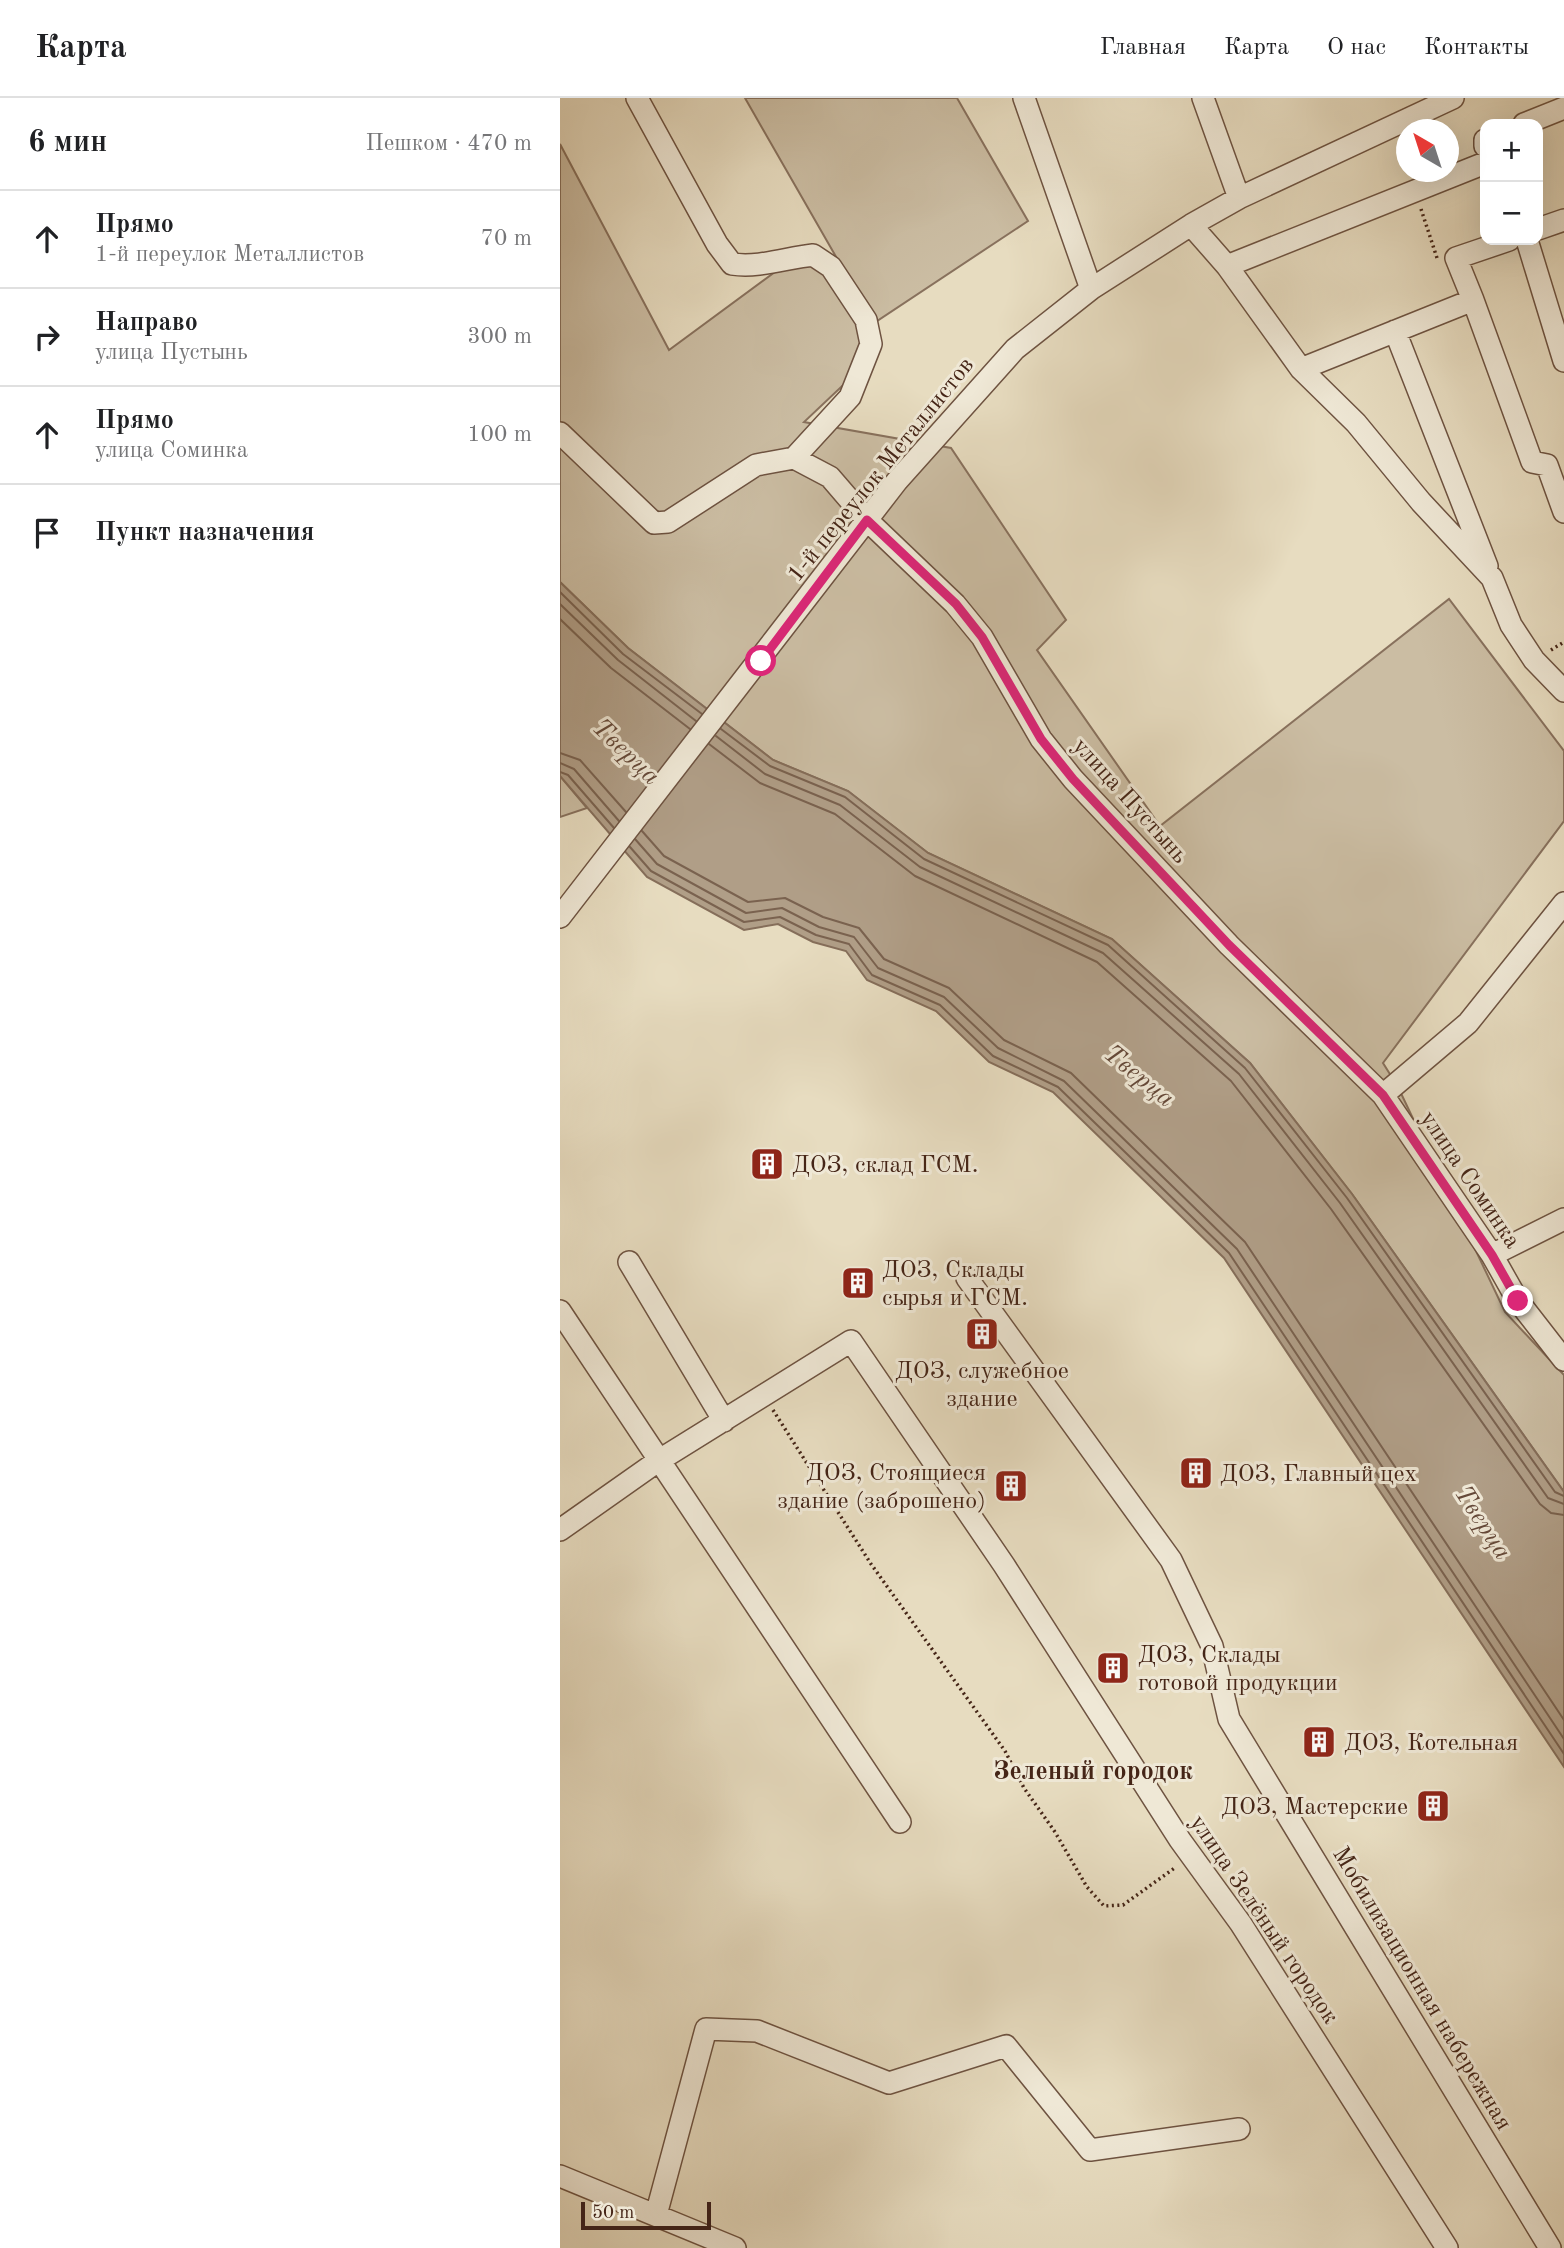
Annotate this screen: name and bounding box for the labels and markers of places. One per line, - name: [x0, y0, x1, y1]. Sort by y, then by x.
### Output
- building icon: ДОЗ, склад ГСМ.: [748, 1145, 786, 1183]
- place label: ДОЗ, склад ГСМ.: [792, 1154, 978, 1178]
- place label: ДОЗ, Склады сырья и ГСМ.: [882, 1259, 1028, 1311]
- building icon: ДОЗ, Склады сырья и ГСМ.: [839, 1264, 877, 1302]
- building icon: ДОЗ, служебное здание: [963, 1315, 1001, 1353]
- place label: ДОЗ, служебное здание: [895, 1360, 1069, 1412]
- building icon: ДОЗ, Главный цех: [1177, 1454, 1215, 1492]
- place label: ДОЗ, Стоящиеся здание (заброшено): [777, 1462, 986, 1514]
- place label: ДОЗ, Главный цех: [1220, 1463, 1417, 1487]
- building icon: ДОЗ, Стоящиеся здание (заброшено): [992, 1467, 1030, 1505]
- place label: ДОЗ, Склады готовой продукции: [1138, 1644, 1338, 1696]
- building icon: ДОЗ, Склады готовой продукции: [1094, 1649, 1132, 1687]
- building icon: ДОЗ, Котельная: [1300, 1723, 1338, 1761]
- place label: ДОЗ, Котельная: [1344, 1732, 1518, 1756]
- building icon: ДОЗ, Мастерские: [1414, 1787, 1452, 1825]
- place label: ДОЗ, Мастерские: [1221, 1796, 1408, 1820]

